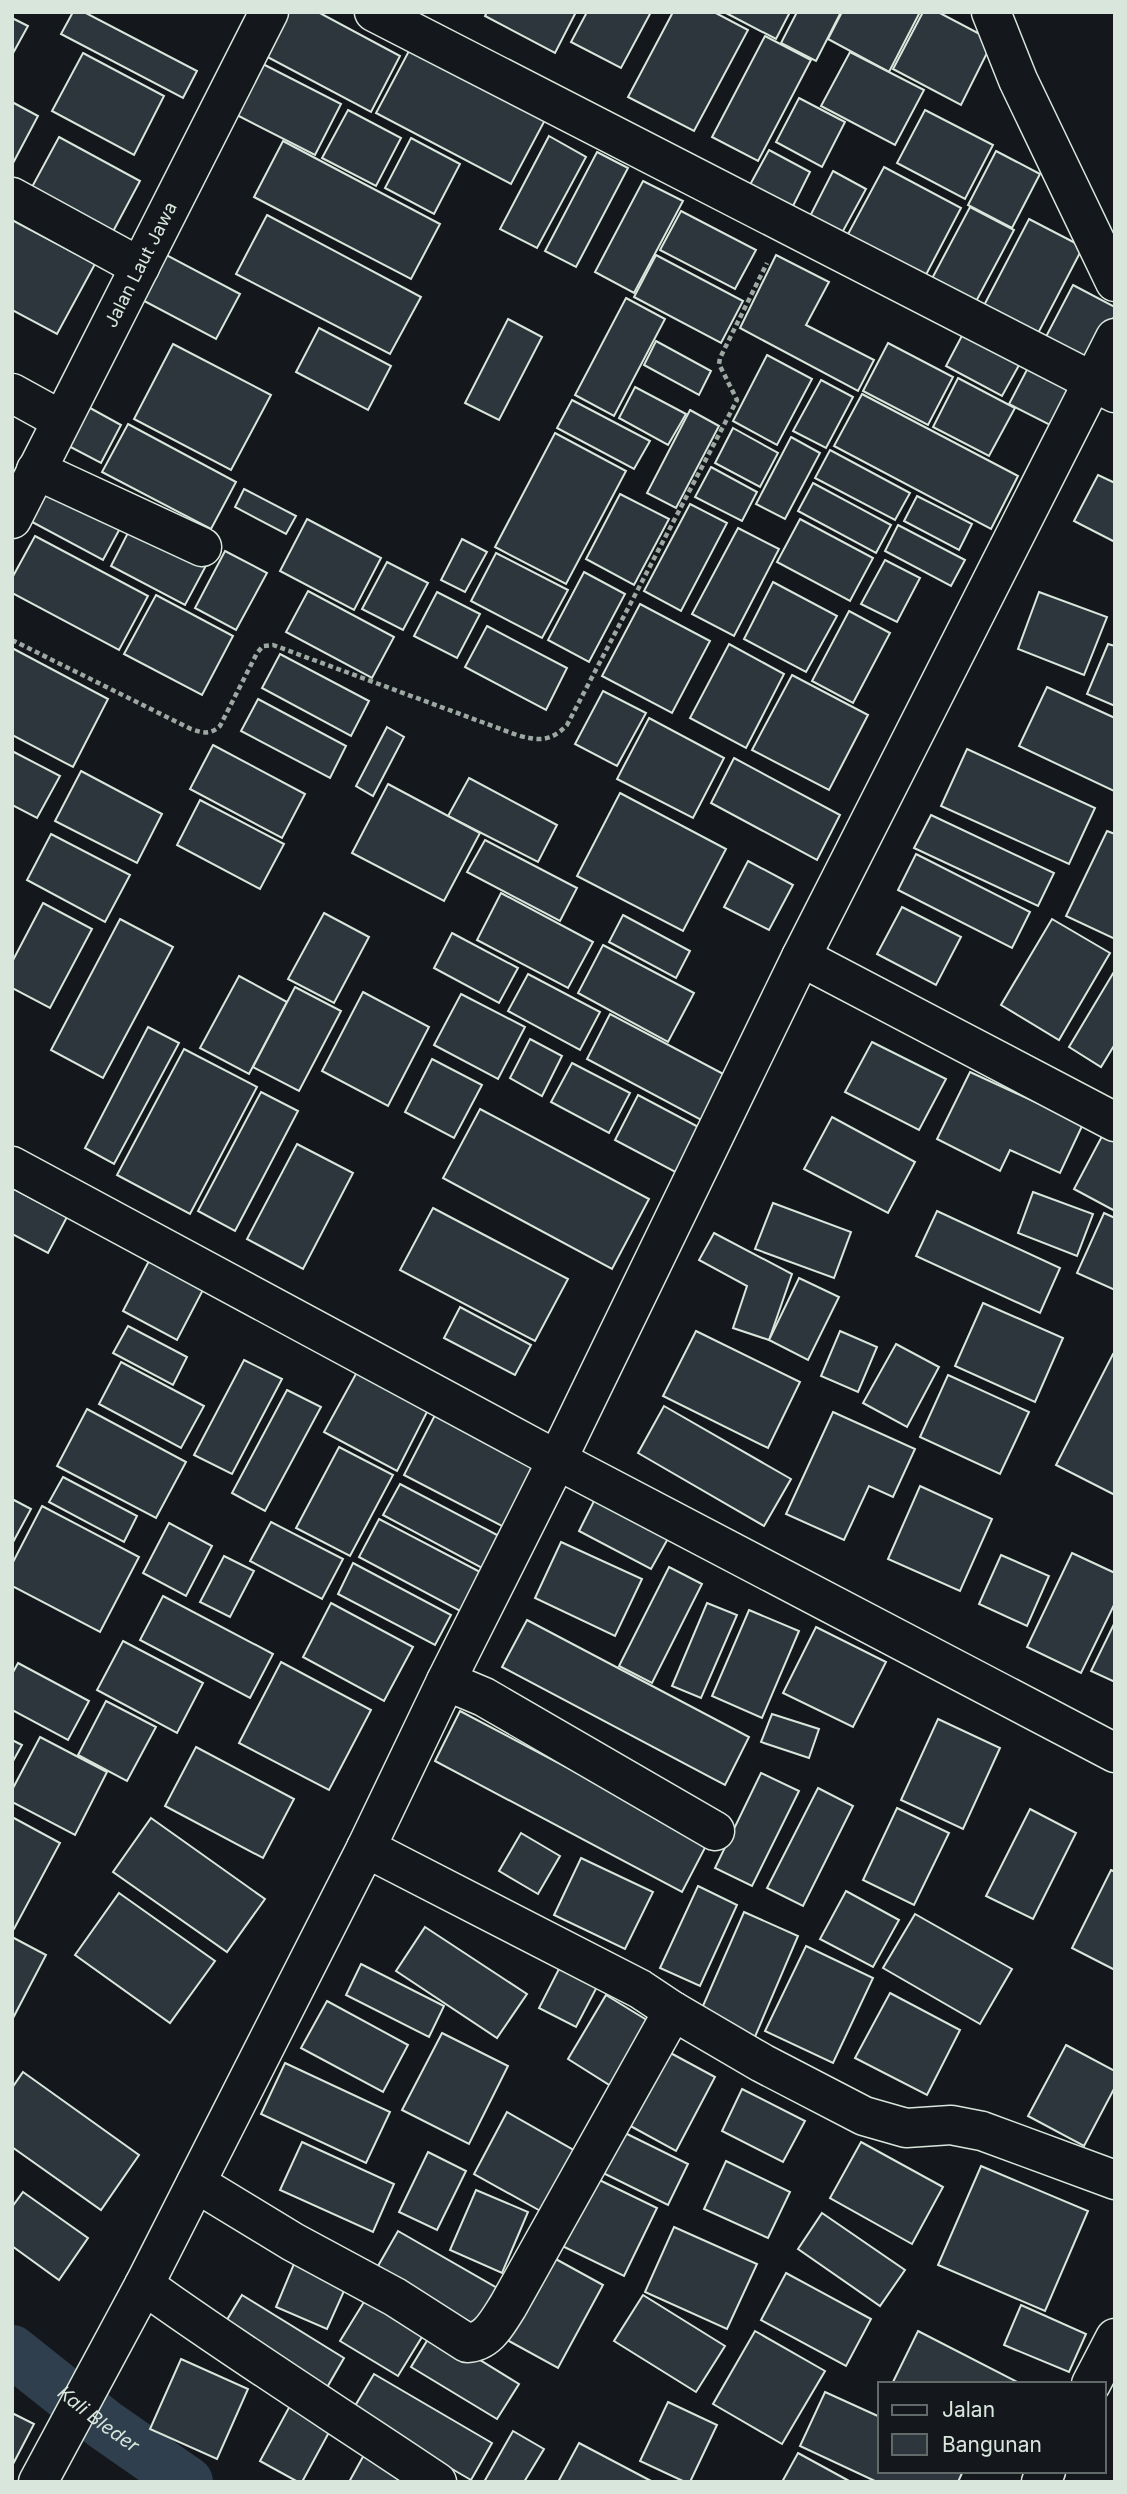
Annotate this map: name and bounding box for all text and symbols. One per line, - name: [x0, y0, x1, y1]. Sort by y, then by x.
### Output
- street label: Jalan Laut Jawa: [100, 198, 181, 331]
- water label: Kali Bleder: [53, 2381, 144, 2458]
- legend: [878, 2382, 1106, 2473]
- text: Jalan: [942, 2397, 995, 2422]
- text: Bangunan: [942, 2432, 1042, 2457]

